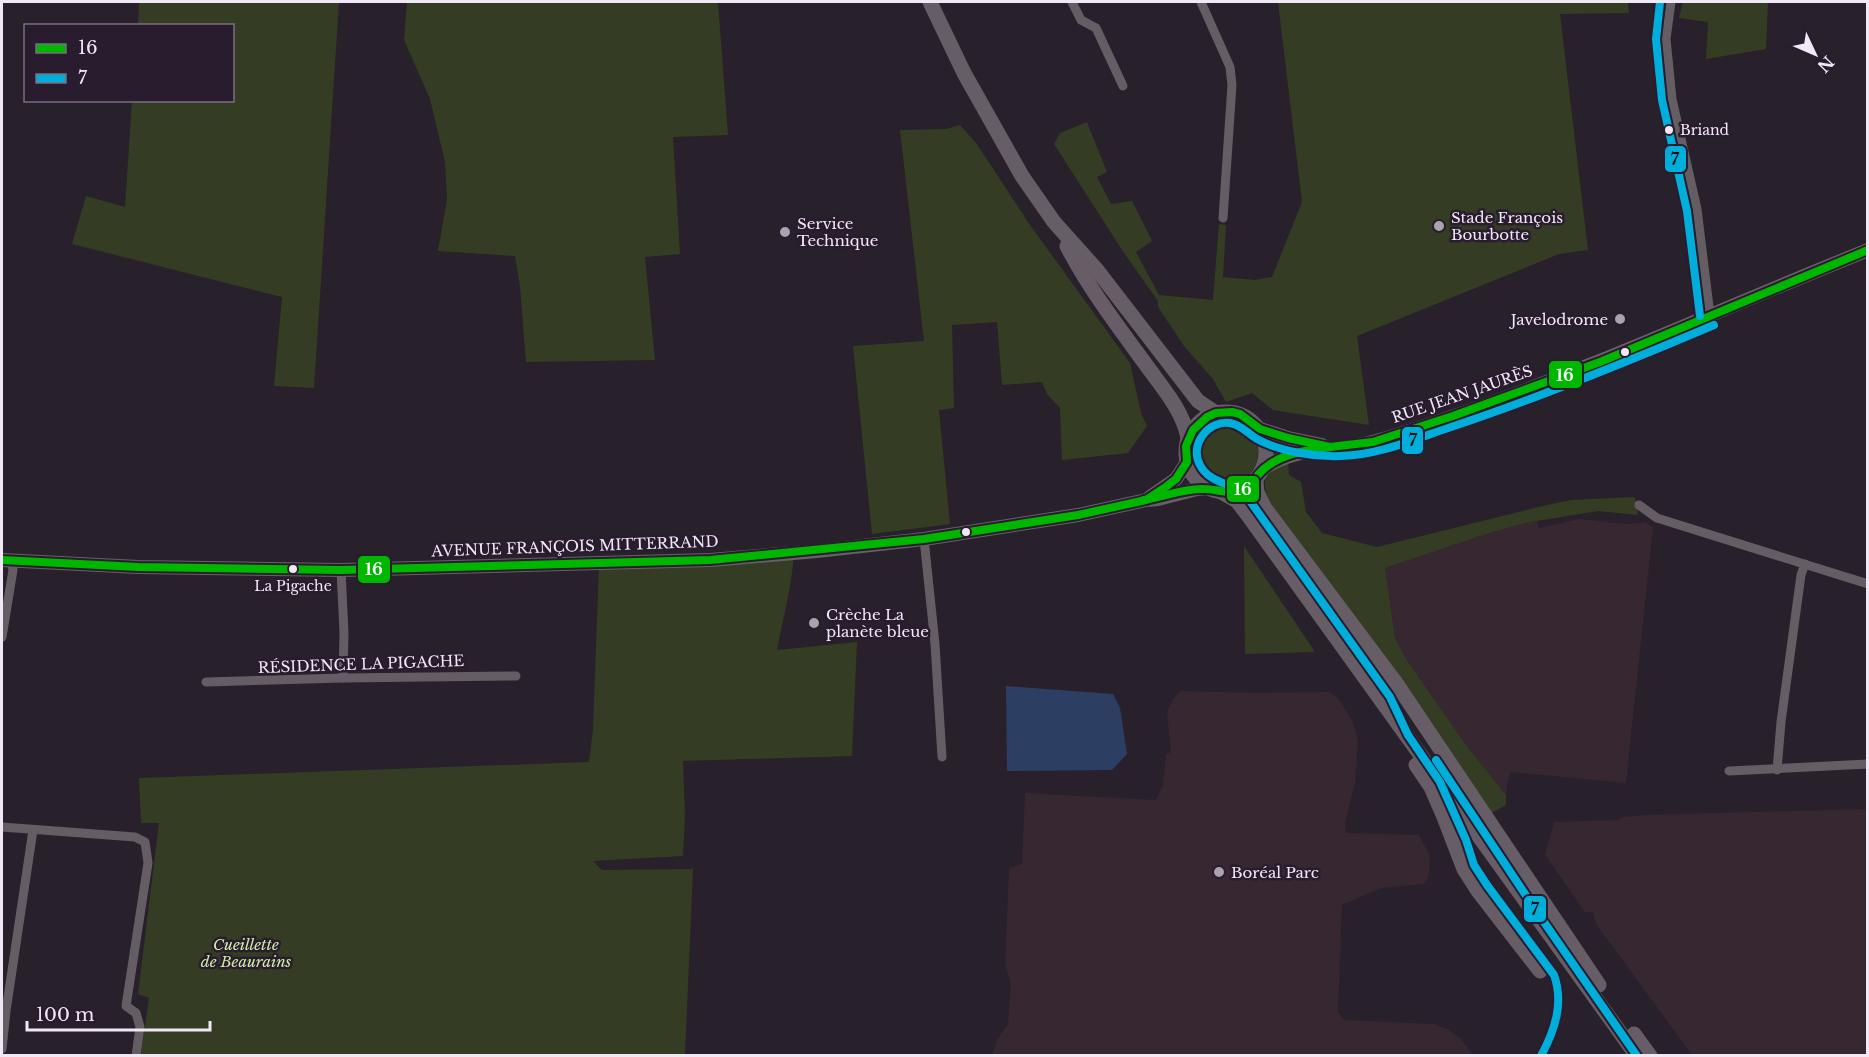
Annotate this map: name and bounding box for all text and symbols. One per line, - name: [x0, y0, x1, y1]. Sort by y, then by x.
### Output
- legend: [24, 24, 234, 102]
- north arrow: [1785, 24, 1845, 84]
- text: 16: [78, 37, 98, 59]
- text: N: [1813, 52, 1838, 77]
- text: 7: [78, 67, 88, 89]
- place label: Briand: [1680, 121, 1730, 139]
- marker: Briand: [1663, 124, 1675, 136]
- line badge: 7: [1664, 145, 1687, 173]
- text: 7: [1671, 149, 1680, 169]
- place label: Stade François Bourbotte: [1451, 208, 1563, 244]
- place label: Service Technique: [797, 214, 878, 250]
- marker: Stade François Bourbotte: [1432, 219, 1446, 233]
- marker: Service Technique: [778, 225, 792, 239]
- place label: Javelodrome: [1509, 310, 1608, 329]
- marker: Javelodrome: [1613, 312, 1627, 326]
- unlabelled marker: [1619, 346, 1631, 358]
- line badge: 16: [1548, 360, 1583, 389]
- street label: RUE JEAN JAURÈS: [1389, 361, 1535, 427]
- text: 16: [1556, 365, 1574, 385]
- line badge: 7: [1401, 426, 1424, 455]
- text: 7: [1409, 430, 1418, 450]
- line badge: 16: [1226, 475, 1260, 503]
- text: 16: [1234, 479, 1252, 499]
- unlabelled marker: [960, 526, 972, 538]
- street label: AVENUE FRANÇOIS MITTERRAND: [430, 531, 719, 561]
- line badge: 16: [357, 555, 391, 584]
- text: 16: [365, 559, 383, 579]
- marker: La Pigache: [287, 563, 299, 575]
- place label: La Pigache: [254, 577, 332, 595]
- place label: Crèche La planète bleue: [826, 605, 929, 641]
- marker: Crèche La planète bleue: [807, 616, 821, 630]
- street label: RÉSIDENCE LA PIGACHE: [257, 651, 465, 677]
- place label: Boréal Parc: [1231, 863, 1319, 882]
- marker: Boréal Parc: [1212, 865, 1226, 879]
- line badge: 7: [1523, 895, 1547, 923]
- text: 7: [1531, 899, 1540, 919]
- park label: Cueillette de Beaurains: [201, 935, 292, 971]
- scale bar: [27, 994, 210, 1032]
- text: 100 m: [36, 1004, 94, 1026]

